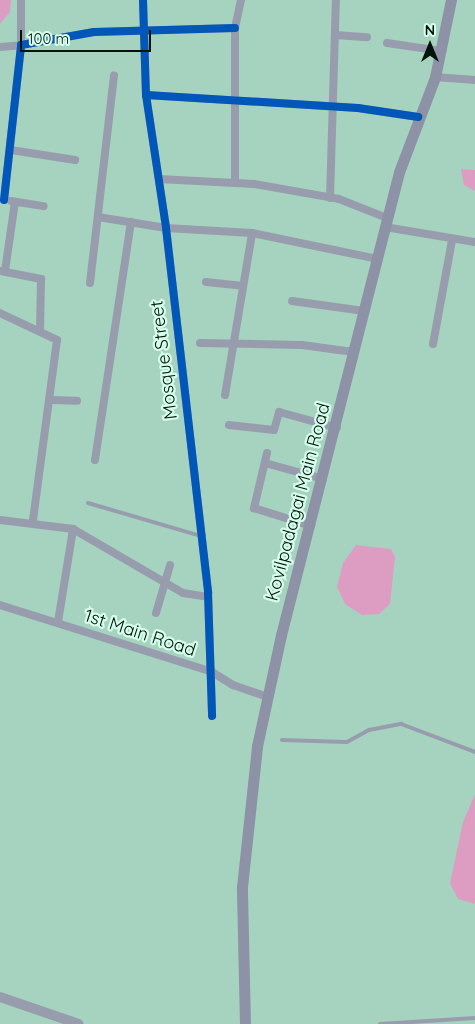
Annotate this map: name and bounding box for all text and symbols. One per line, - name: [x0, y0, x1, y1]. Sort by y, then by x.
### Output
- scale bar: [22, 20, 154, 52]
- north arrow: [405, 20, 455, 70]
- text: N: [425, 21, 435, 39]
- text: 100 m: [28, 29, 69, 48]
- street label: Mosque Street: [146, 299, 182, 421]
- street label: Kovilpadagai Main Road: [261, 401, 335, 603]
- street label: 1st Main Road: [82, 605, 198, 661]

